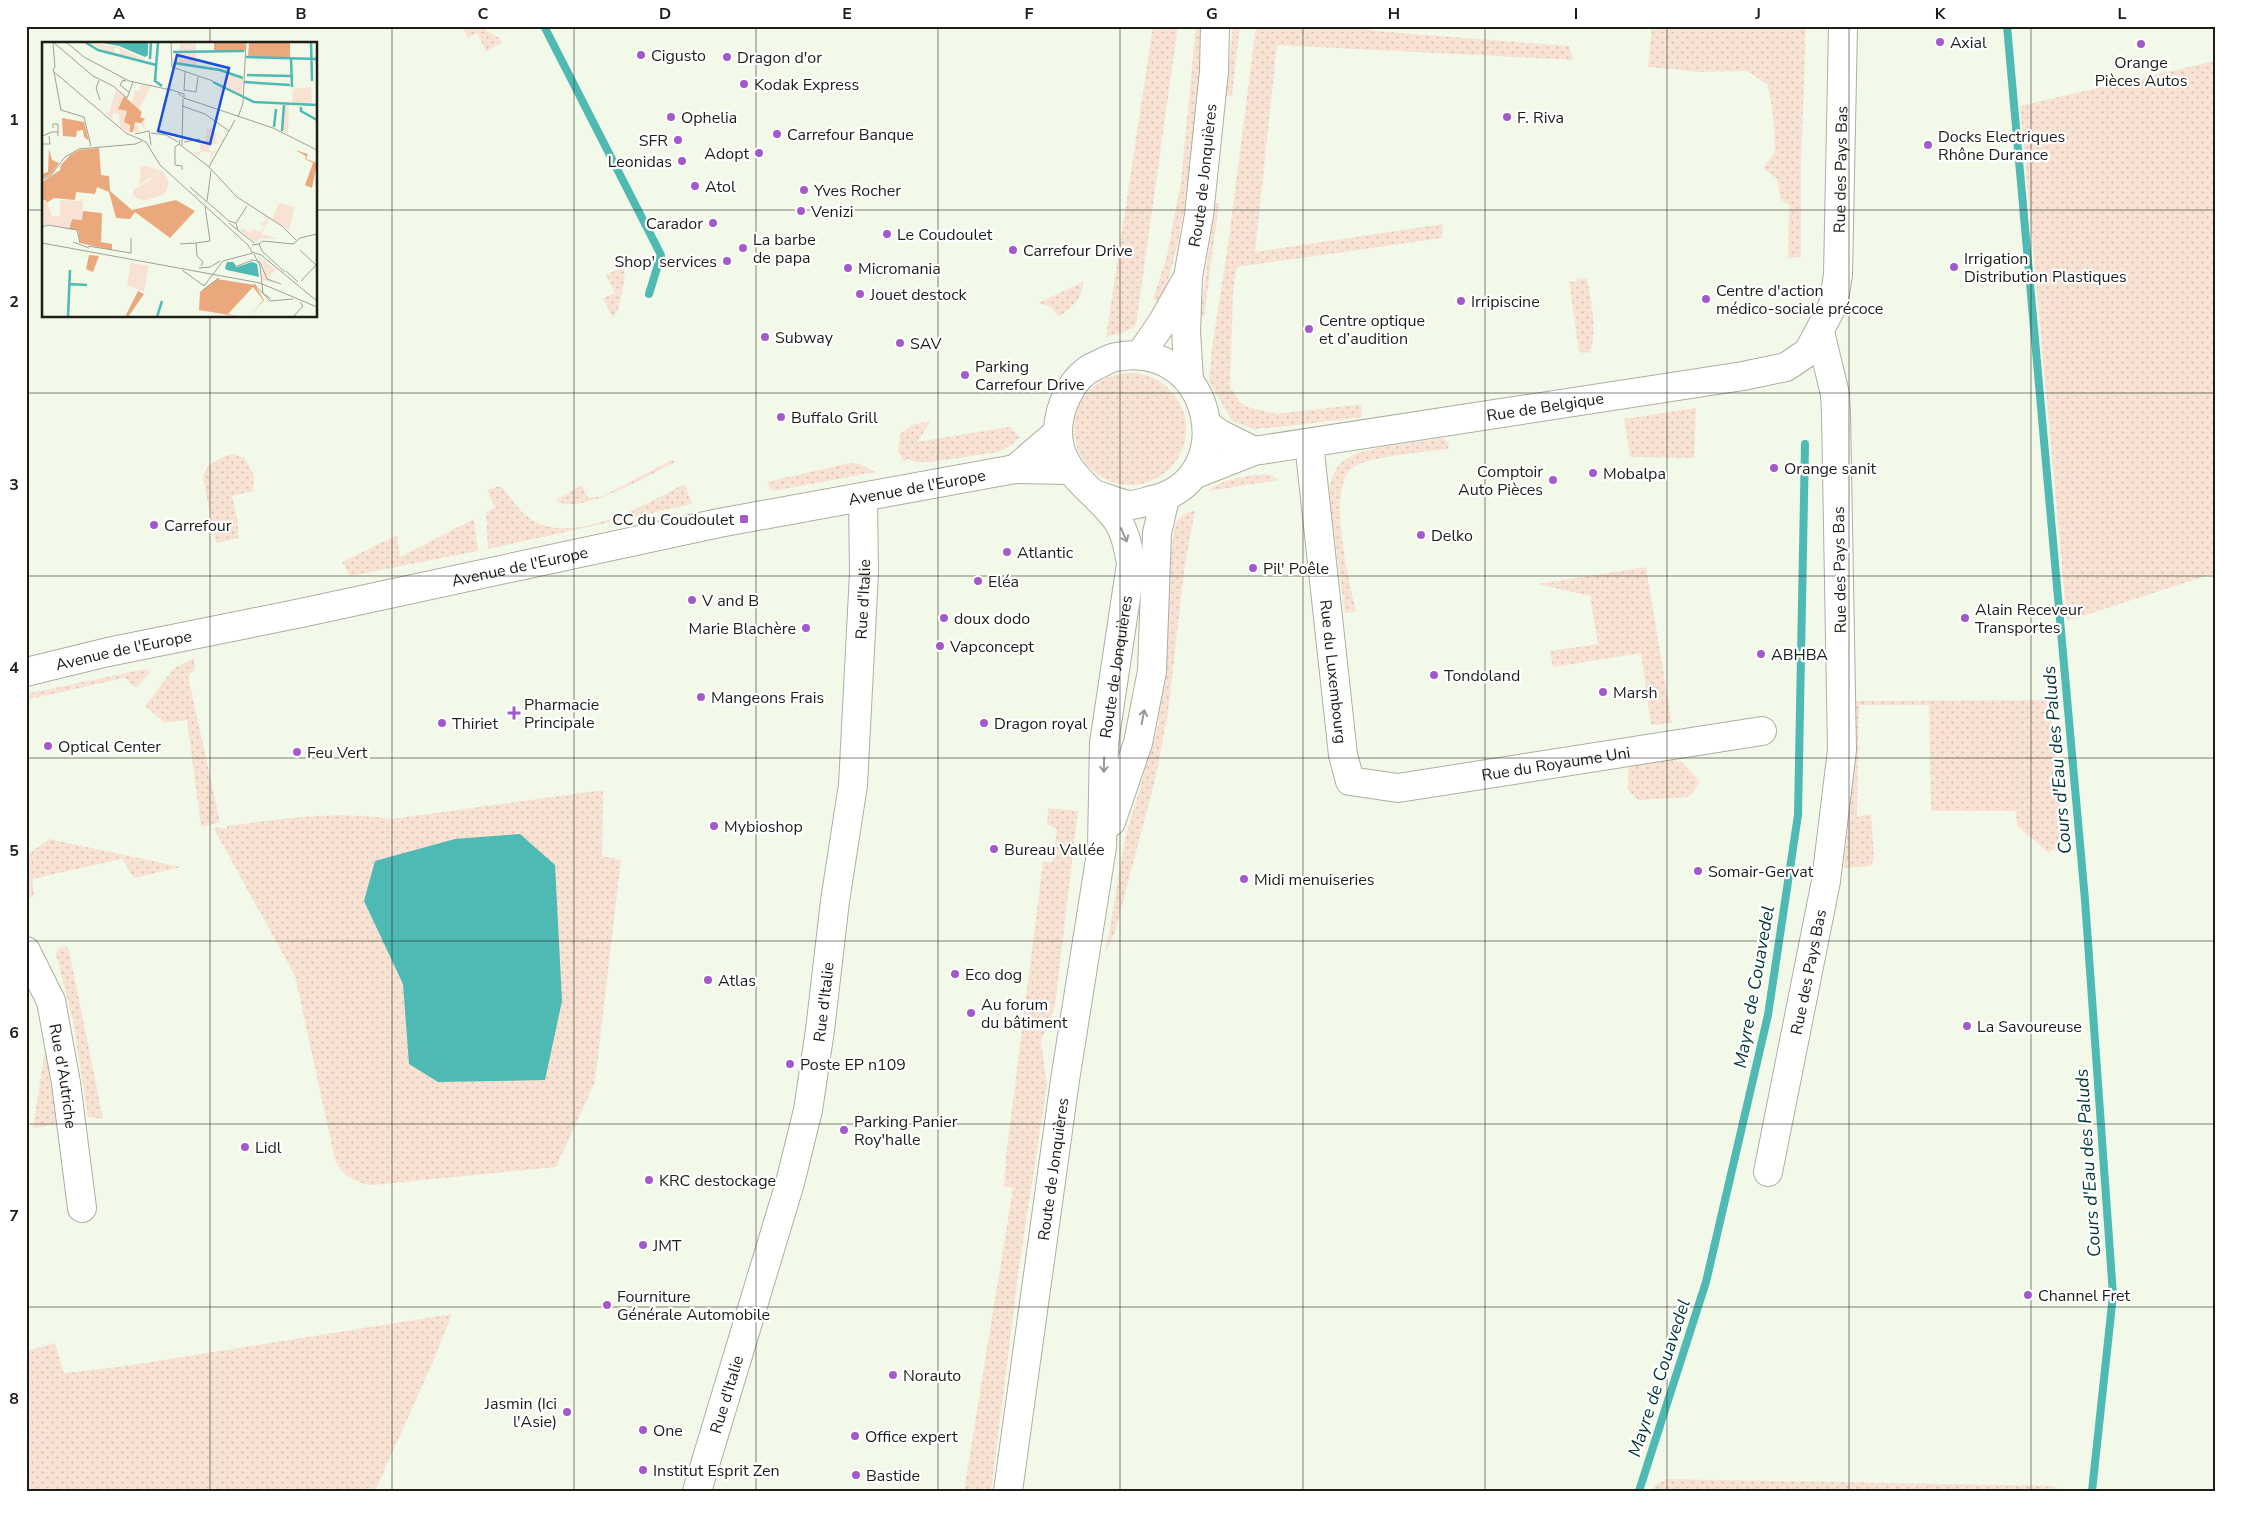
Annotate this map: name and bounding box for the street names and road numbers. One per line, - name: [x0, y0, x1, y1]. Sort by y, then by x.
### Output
- street label: Route de Jonquières: [1184, 103, 1223, 249]
- street label: Rue des Pays Bas: [1829, 106, 1853, 233]
- street label: Rue de Belgique: [1485, 388, 1605, 427]
- street label: Avenue de l'Europe: [847, 465, 987, 511]
- street label: Rue des Pays Bas: [1828, 506, 1852, 634]
- street label: Avenue de l'Europe: [450, 542, 590, 592]
- street label: Rue d'Italie: [851, 559, 876, 640]
- street label: Route de Jonquières: [1095, 594, 1138, 740]
- street label: Rue du Luxembourg: [1314, 598, 1352, 745]
- street label: Avenue de l'Europe: [53, 625, 194, 676]
- street label: Rue du Royaume Uni: [1480, 742, 1632, 787]
- street label: Rue des Pays Bas: [1786, 908, 1832, 1037]
- street label: Rue d'Italie: [808, 961, 840, 1044]
- street label: Rue d'Autriche: [43, 1022, 82, 1130]
- street label: Route de Jonquières: [1033, 1096, 1074, 1242]
- street label: Rue d'Italie: [705, 1353, 749, 1436]

